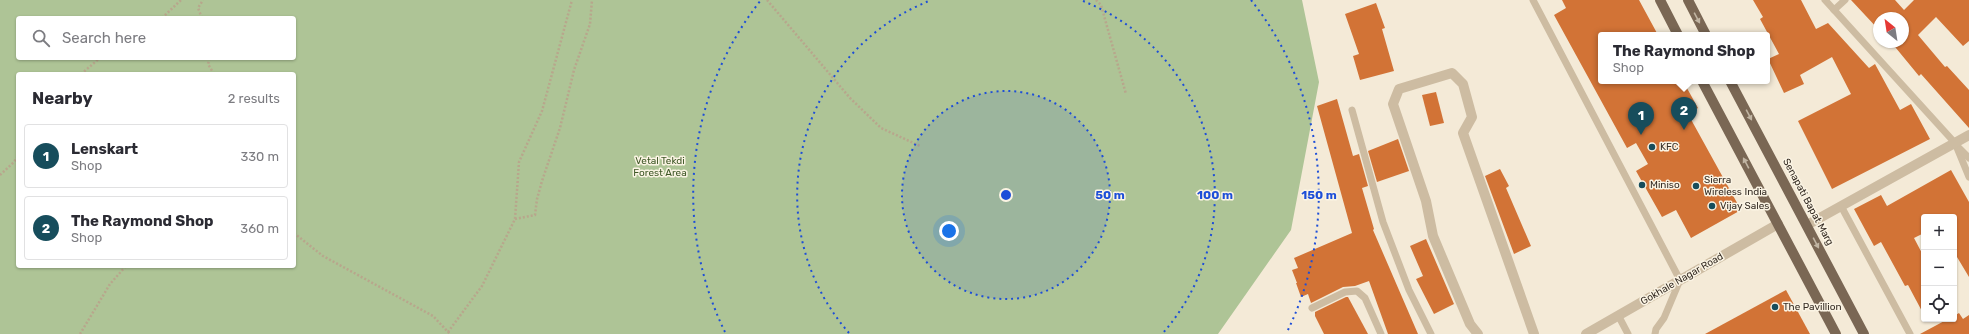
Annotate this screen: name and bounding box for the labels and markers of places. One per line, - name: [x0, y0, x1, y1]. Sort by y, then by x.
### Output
- pin: 2: [1671, 97, 1697, 130]
- pin: 1: [1628, 102, 1654, 135]
- place label: KFC: [1660, 141, 1679, 153]
- marker: KFC: [1647, 142, 1657, 152]
- place label: Sierra Wireless India: [1704, 174, 1767, 198]
- place label: Miniso: [1650, 179, 1680, 191]
- marker: Miniso: [1637, 180, 1647, 190]
- marker: Sierra Wireless India: [1691, 181, 1701, 191]
- centre of rings: [999, 188, 1013, 202]
- place label: Vijay Sales: [1720, 200, 1769, 212]
- marker: Vijay Sales: [1707, 201, 1717, 211]
- place label: The Pavillion: [1783, 301, 1842, 313]
- marker: The Pavillion: [1770, 302, 1780, 312]

